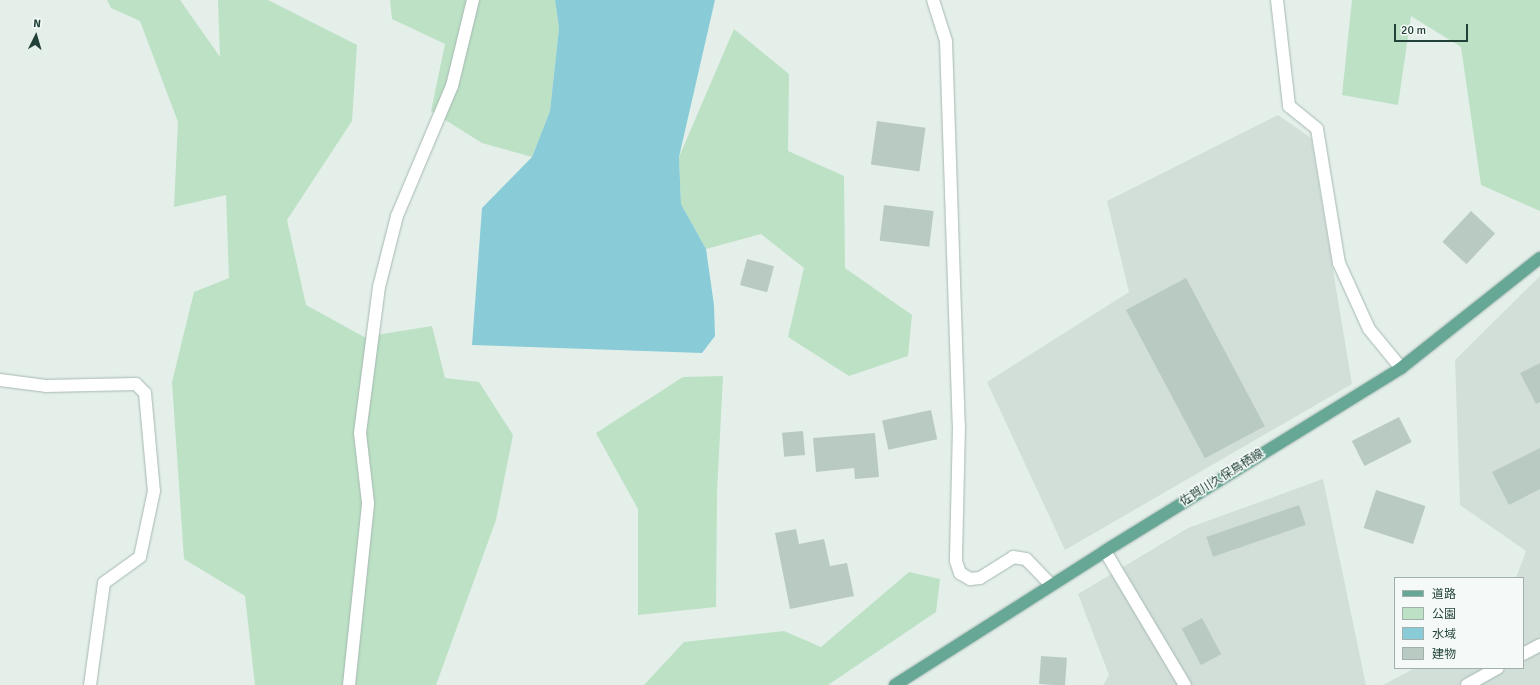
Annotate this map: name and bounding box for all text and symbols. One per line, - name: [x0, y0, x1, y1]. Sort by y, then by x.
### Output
- north arrow: [16, 16, 56, 56]
- scale bar: [1396, 16, 1470, 42]
- text: N: [33, 17, 41, 30]
- text: 20 m: [1401, 23, 1426, 38]
- street label: 佐賀川久保鳥栖線: [1177, 446, 1267, 510]
- legend: [1394, 577, 1524, 669]
- text: 道路: [1432, 587, 1456, 602]
- text: 公園: [1432, 607, 1456, 622]
- text: 水域: [1432, 627, 1456, 642]
- text: 建物: [1432, 647, 1456, 662]

